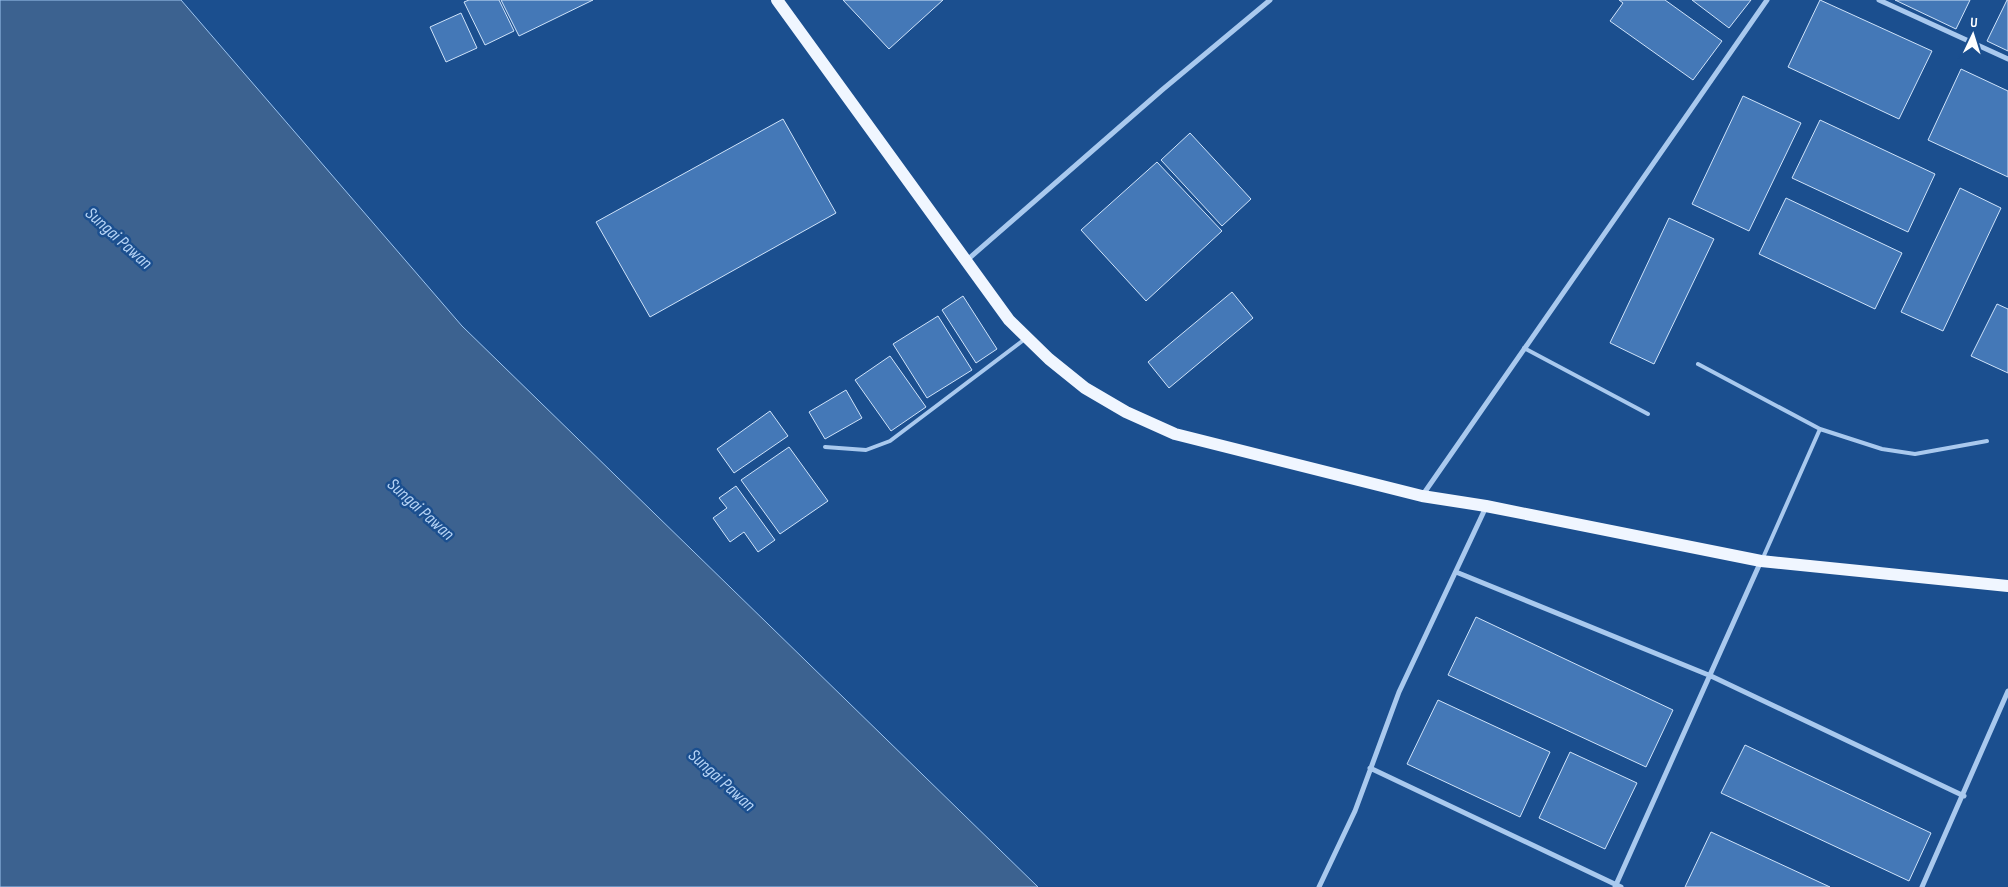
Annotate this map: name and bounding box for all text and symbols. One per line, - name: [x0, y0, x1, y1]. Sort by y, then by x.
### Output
- north arrow: [1948, 10, 1998, 60]
- text: U: [1970, 14, 1978, 31]
- water label: Sungai Pawan: [81, 203, 157, 274]
- water label: Sungai Pawan: [383, 474, 459, 545]
- water label: Sungai Pawan: [684, 745, 760, 816]

